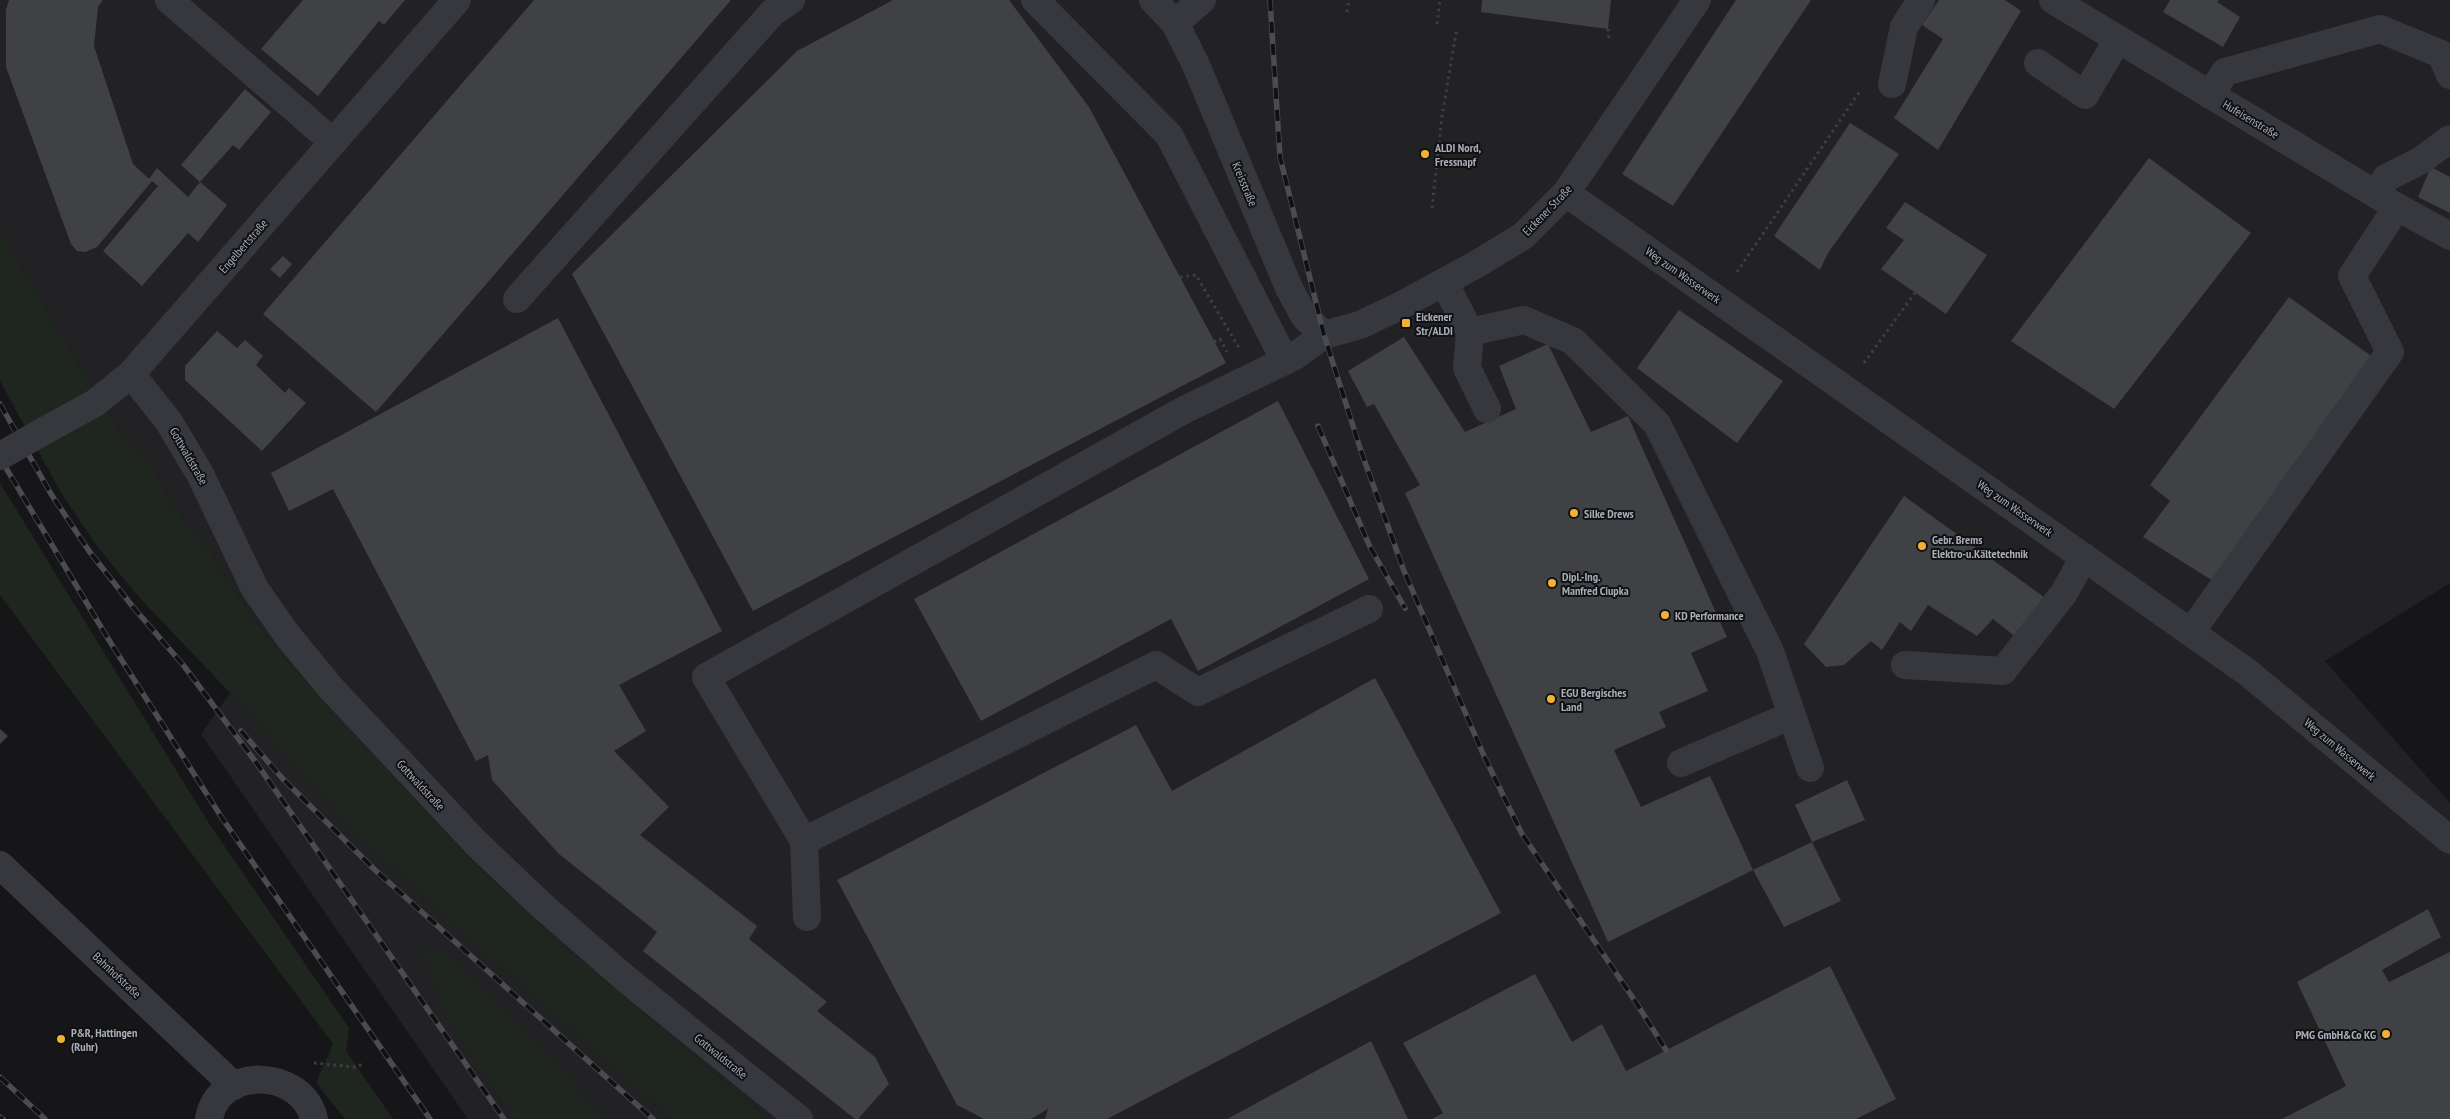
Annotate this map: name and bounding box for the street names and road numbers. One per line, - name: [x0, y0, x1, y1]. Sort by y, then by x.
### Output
- street label: Hufeisenstraße: [2220, 96, 2282, 142]
- street label: Kreisstraße: [1229, 160, 1261, 209]
- street label: Eickener Straße: [1519, 181, 1575, 239]
- street label: Engelbertstraße: [215, 216, 271, 276]
- street label: Weg zum Wasserwerk: [1642, 243, 1724, 307]
- street label: Gottwaldstraße: [167, 425, 211, 487]
- street label: Weg zum Wasserwerk: [1974, 476, 2056, 540]
- street label: Weg zum Wasserwerk: [2301, 715, 2379, 783]
- street label: Gottwaldstraße: [394, 757, 448, 813]
- street label: Bahnhofstraße: [90, 949, 144, 1001]
- street label: Gottwaldstraße: [691, 1030, 751, 1082]

